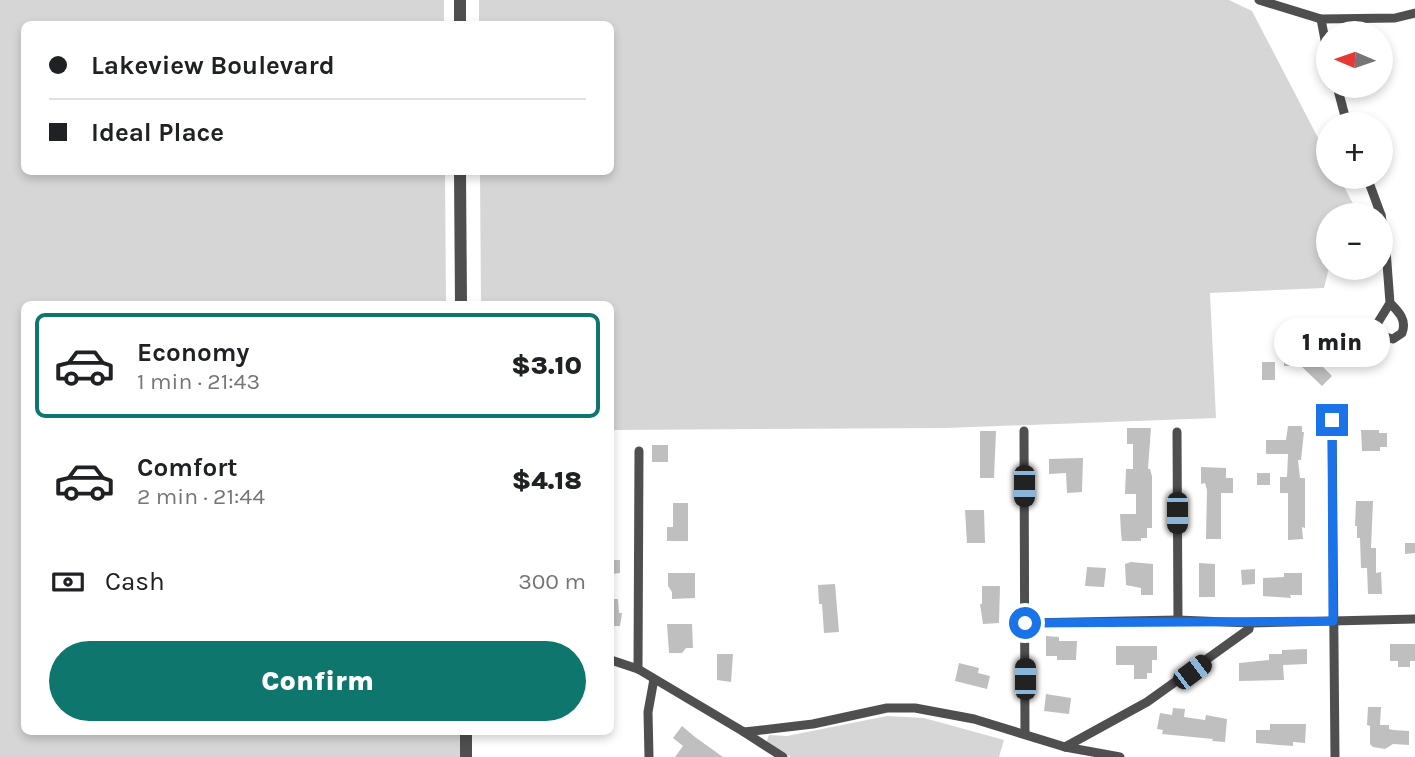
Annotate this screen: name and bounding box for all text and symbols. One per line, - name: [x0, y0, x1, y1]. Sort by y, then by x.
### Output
- north arrow: [1316, 21, 1393, 98]
- map controls: [1316, 21, 1393, 280]
- text: Lakeview Boulevard: [91, 50, 335, 81]
- button: +: [1316, 112, 1393, 189]
- text: Ideal Place: [91, 117, 224, 148]
- button: −: [1316, 203, 1393, 280]
- callout: 1 min: [1274, 318, 1390, 368]
- text: 1 min: [1302, 329, 1362, 356]
- icon: car: [53, 334, 116, 397]
- text: Economy: [137, 337, 249, 368]
- text: $3.10: [511, 350, 582, 381]
- text: 1 min · 21:43: [137, 368, 260, 395]
- route end: [1316, 404, 1348, 436]
- icon: car: [53, 449, 116, 512]
- text: Comfort: [137, 452, 238, 483]
- text: $4.18: [512, 465, 582, 496]
- car: [1014, 465, 1035, 507]
- text: 2 min · 21:44: [137, 483, 265, 510]
- car: [1167, 492, 1188, 534]
- icon: cash: [49, 563, 87, 601]
- text: Cash: [105, 566, 165, 597]
- text: 300 m: [518, 568, 586, 595]
- route start: [1009, 607, 1041, 639]
- button: Confirm: [49, 641, 586, 721]
- car: [1169, 651, 1216, 693]
- car: [1015, 658, 1036, 700]

